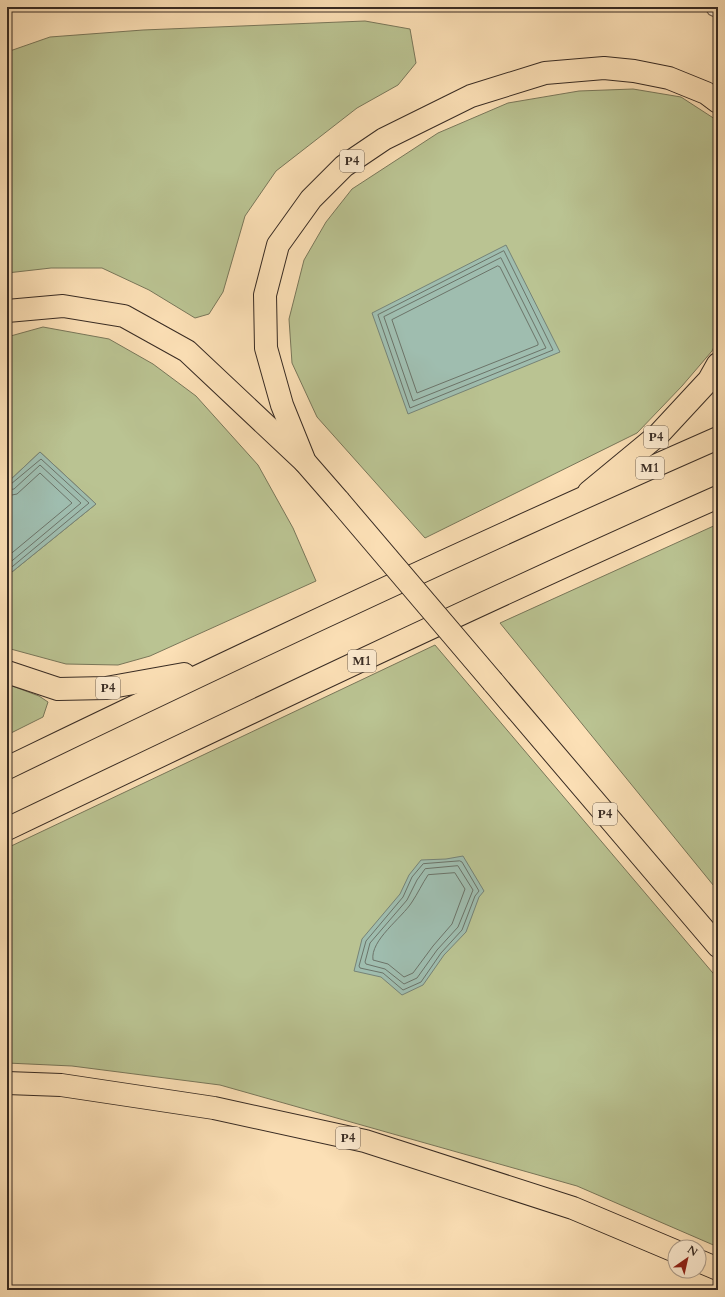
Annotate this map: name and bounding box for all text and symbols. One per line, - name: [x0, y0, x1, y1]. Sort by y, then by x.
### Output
- road number: Р4: [340, 150, 364, 172]
- road number: Р4: [644, 426, 668, 448]
- road number: М1: [636, 457, 664, 479]
- road number: М1: [348, 650, 376, 672]
- road number: Р4: [96, 677, 120, 699]
- road number: Р4: [593, 803, 617, 825]
- road number: Р4: [336, 1127, 360, 1149]
- north arrow: [667, 1239, 707, 1279]
- text: N: [684, 1242, 701, 1260]

